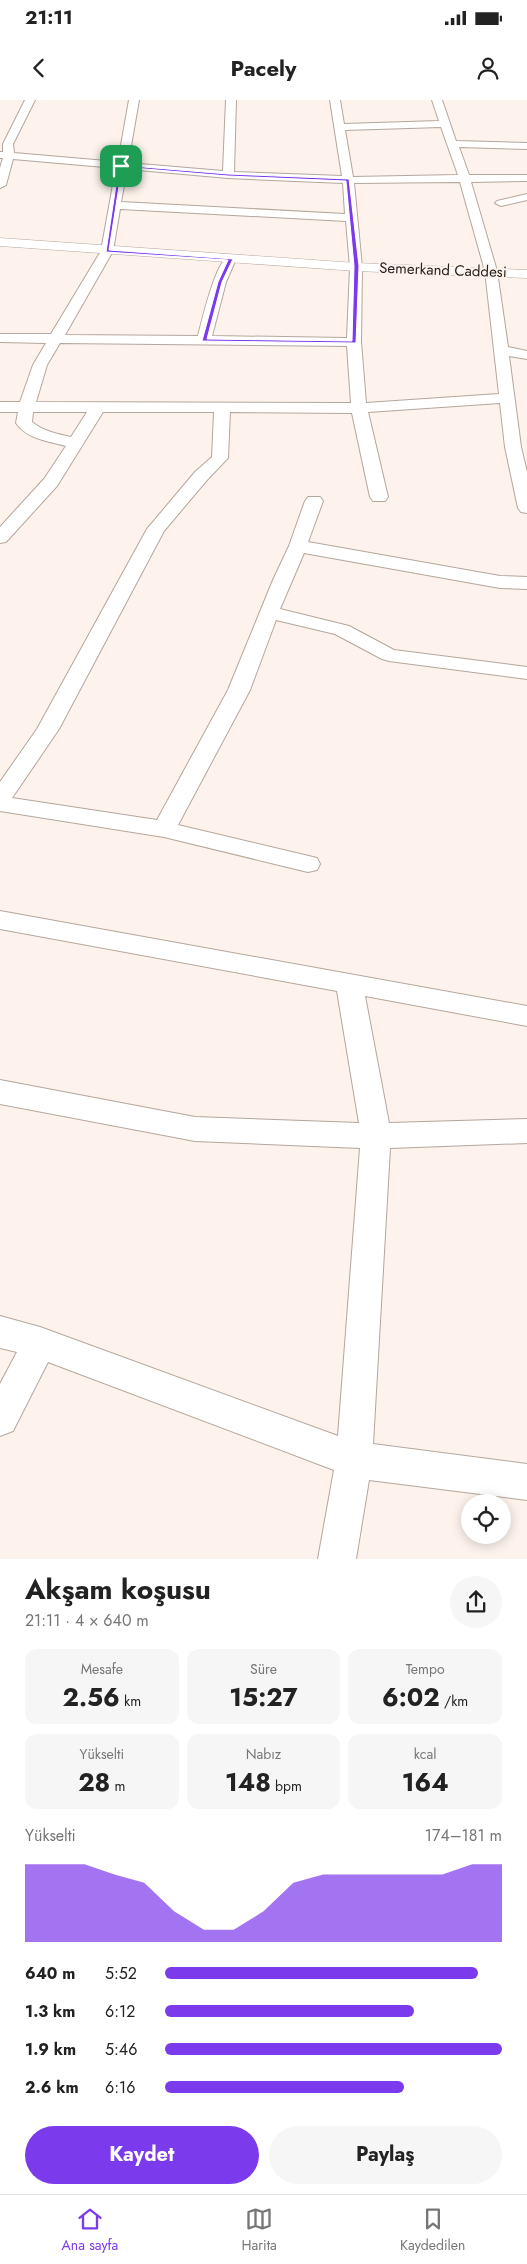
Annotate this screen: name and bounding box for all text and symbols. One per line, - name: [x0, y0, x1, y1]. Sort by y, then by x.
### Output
- text: 21:11: [25, 4, 73, 31]
- text: Pacely: [231, 52, 296, 84]
- icon: back: [25, 54, 53, 82]
- icon: person: [474, 54, 502, 82]
- pin: [100, 145, 142, 187]
- icon: arrive: [107, 152, 135, 180]
- street label: Semerkand Caddesi: [379, 257, 507, 283]
- map controls: [461, 1494, 511, 1544]
- button: locate: [461, 1494, 511, 1544]
- text: Akşam koşusu: [25, 1569, 211, 1610]
- button: share: [450, 1576, 502, 1628]
- text: 21:11 · 4 × 640 m: [25, 1609, 149, 1632]
- text: Mesafe: [81, 1659, 123, 1679]
- text: Süre: [250, 1659, 277, 1679]
- text: Tempo: [406, 1659, 445, 1679]
- text: 2.56: [63, 1679, 120, 1715]
- text: 15:27: [229, 1679, 298, 1715]
- text: 6:02: [382, 1679, 440, 1715]
- text: km: [120, 1691, 141, 1711]
- text: /km: [440, 1691, 468, 1711]
- text: Yükselti: [80, 1744, 124, 1764]
- text: Nabız: [246, 1744, 281, 1764]
- text: kcal: [414, 1744, 436, 1764]
- text: 28: [78, 1764, 110, 1800]
- text: 148: [225, 1764, 271, 1800]
- text: 164: [402, 1764, 449, 1800]
- text: m: [110, 1776, 125, 1796]
- text: bpm: [271, 1776, 302, 1796]
- text: Yükselti: [25, 1824, 76, 1847]
- text: 174–181 m: [425, 1824, 502, 1847]
- text: 640 m: [25, 1962, 75, 1985]
- text: 5:52: [105, 1962, 137, 1985]
- text: 1.3 km: [25, 2000, 75, 2023]
- text: 6:12: [105, 2000, 135, 2023]
- text: 1.9 km: [25, 2038, 76, 2061]
- text: 5:46: [105, 2038, 137, 2061]
- text: 2.6 km: [25, 2076, 79, 2099]
- text: 6:16: [105, 2076, 135, 2099]
- button: Kaydet: [25, 2126, 259, 2184]
- button: Paylaş: [269, 2126, 502, 2184]
- tab: Ana sayfa: [62, 2205, 118, 2255]
- tab: Harita: [242, 2205, 277, 2255]
- tab: Kaydedilen: [400, 2205, 465, 2255]

